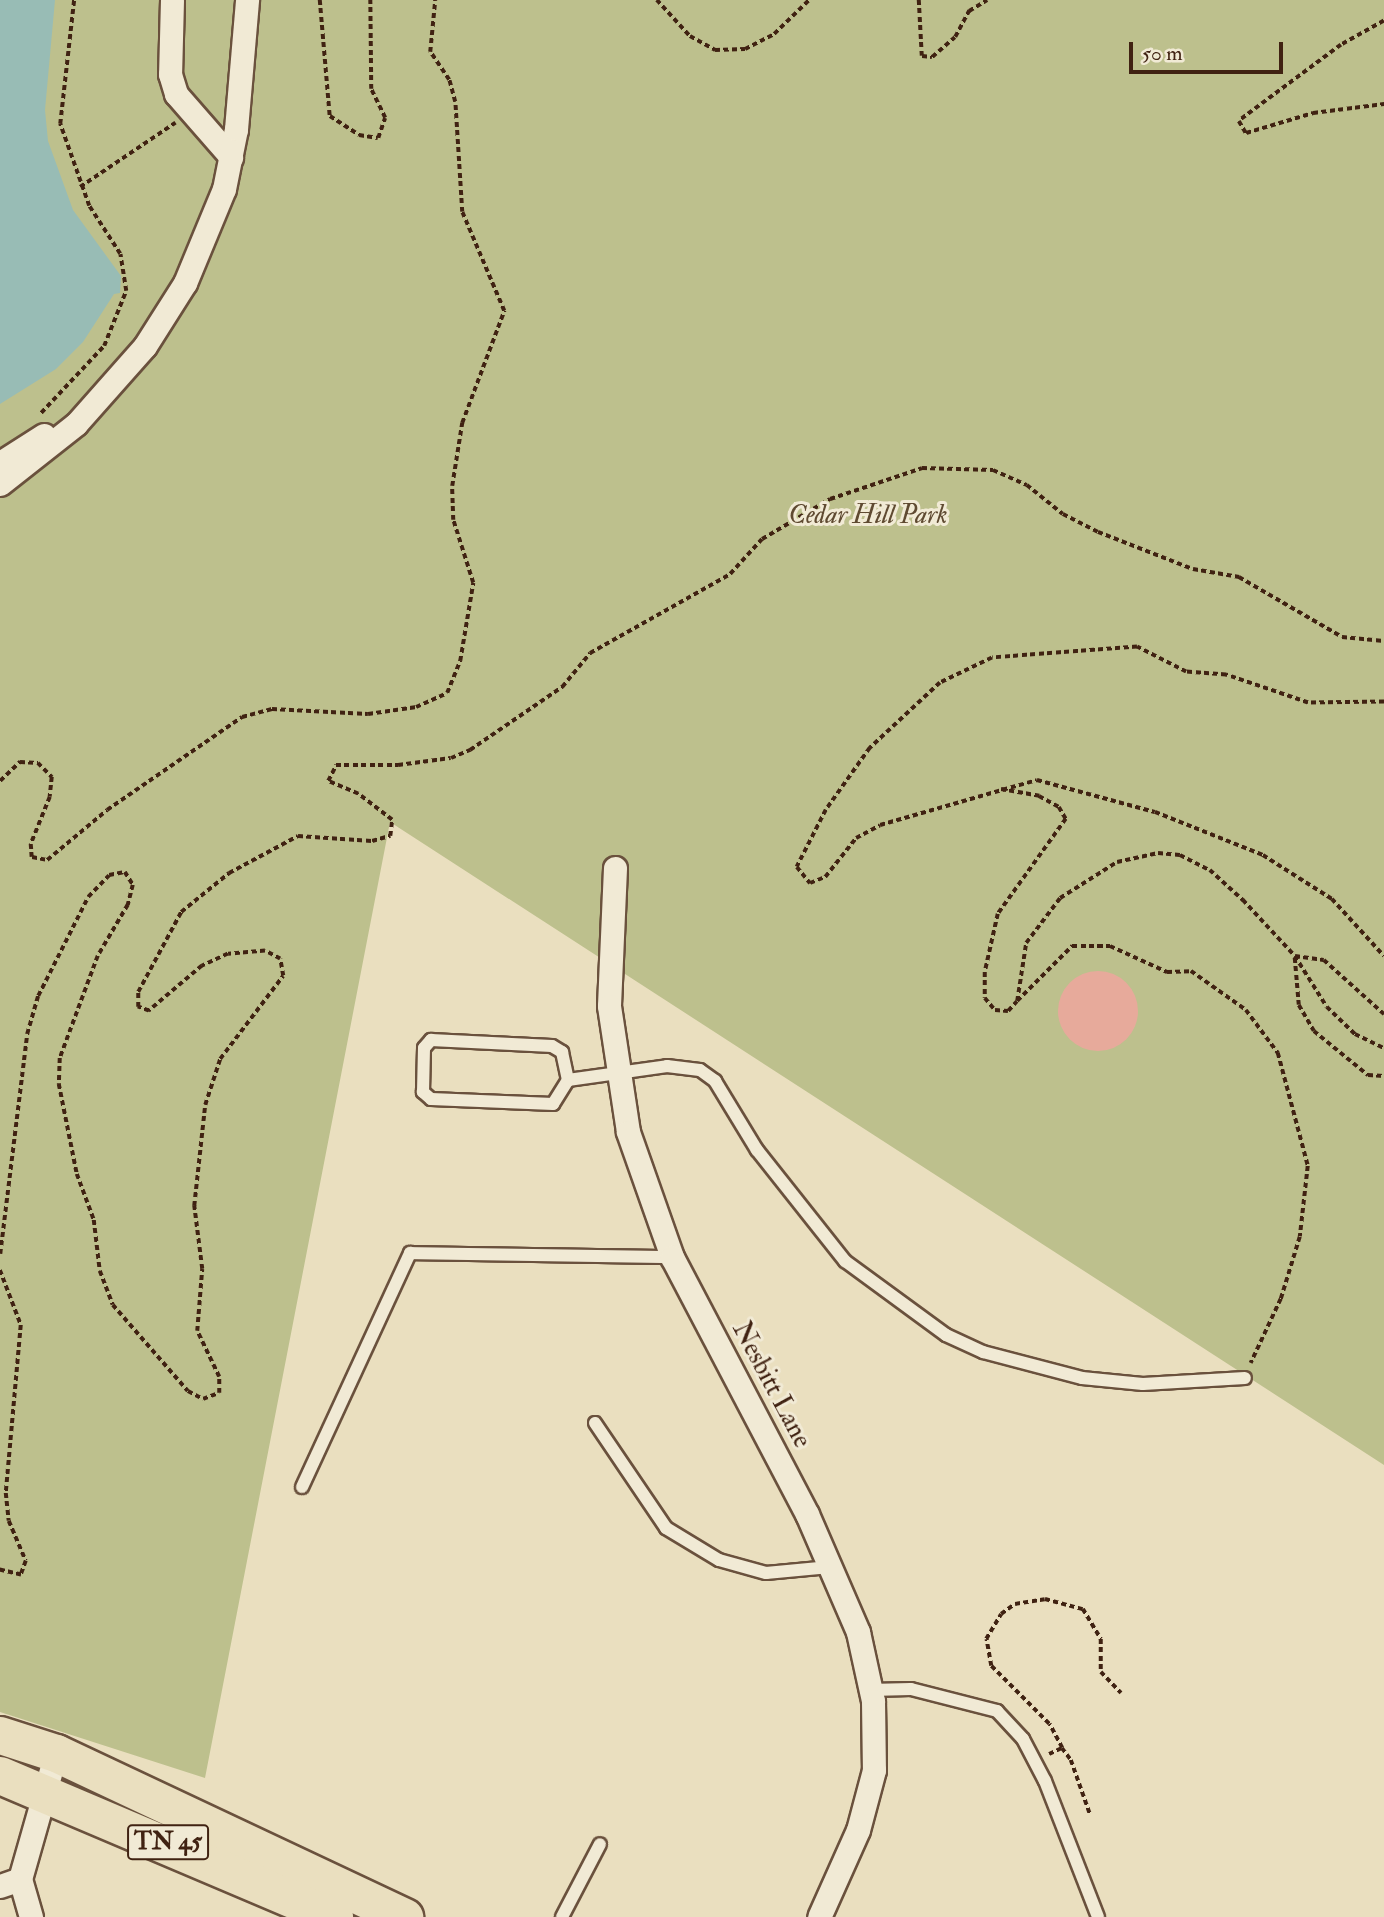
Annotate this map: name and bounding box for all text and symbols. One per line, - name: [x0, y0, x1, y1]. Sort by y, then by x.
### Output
- scale bar: [1132, 28, 1286, 72]
- text: 50 m: [1142, 40, 1183, 67]
- park label: Cedar Hill Park: [788, 500, 948, 532]
- street label: Nesbitt Lane: [725, 1317, 817, 1453]
- road number: TN 45: [126, 1822, 210, 1863]

